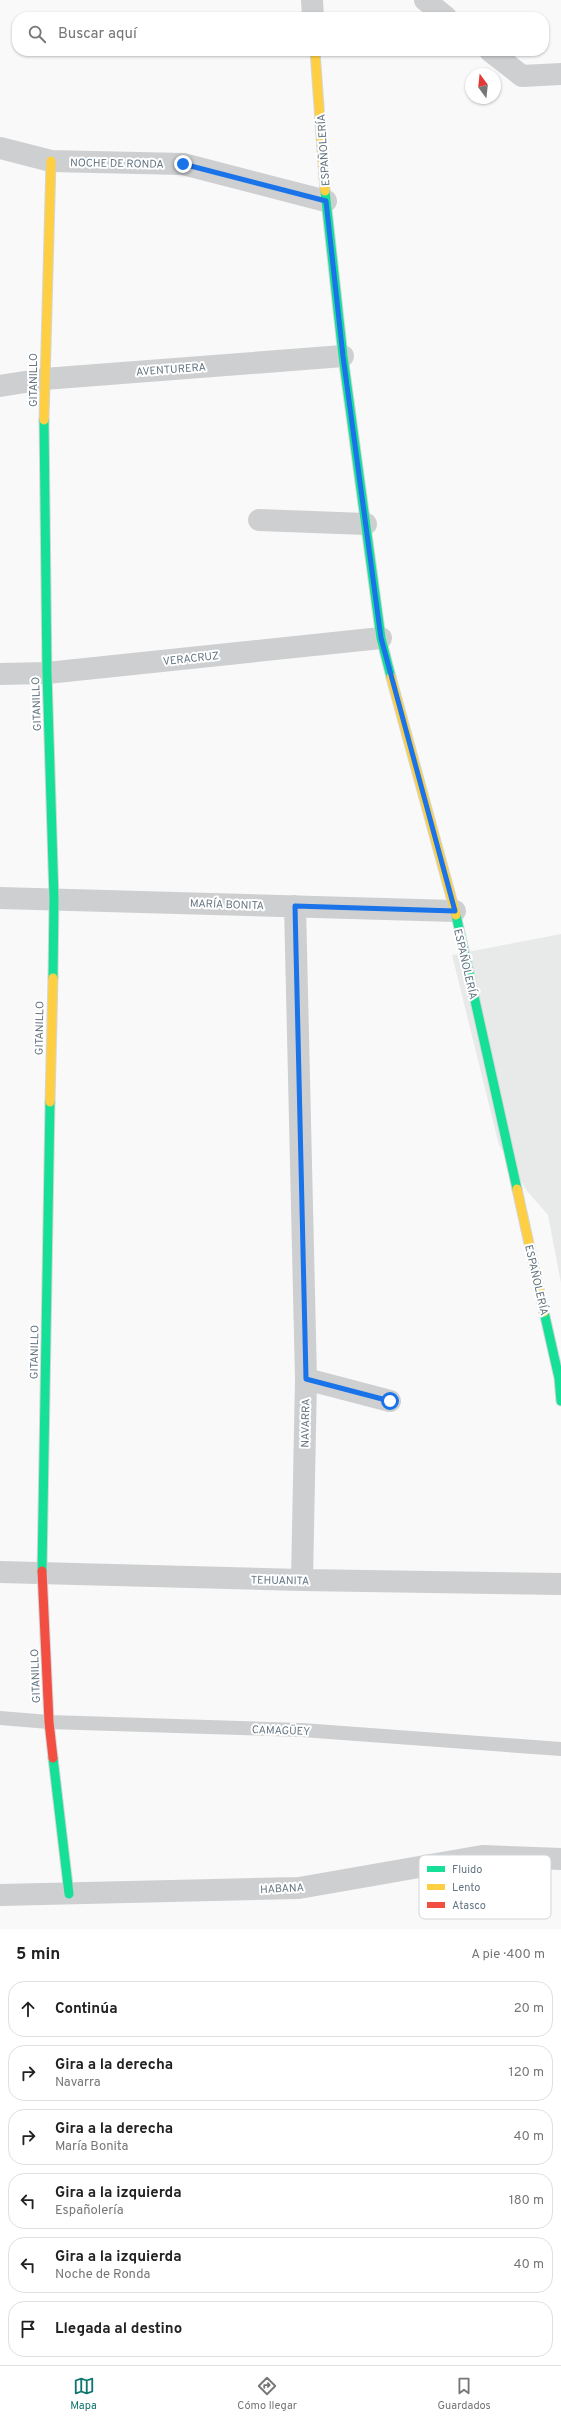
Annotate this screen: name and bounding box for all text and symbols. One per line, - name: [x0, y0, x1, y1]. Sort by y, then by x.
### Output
- search box: [12, 12, 549, 56]
- icon: search: [26, 23, 48, 45]
- text: Buscar aquí: [58, 25, 137, 44]
- north arrow: [465, 68, 501, 104]
- street label: ESPAÑOLERÍA: [313, 113, 333, 186]
- route end: [174, 155, 192, 173]
- street label: NOCHE DE RONDA: [70, 156, 164, 172]
- street label: GITANILLO: [27, 353, 41, 407]
- street label: AVENTURERA: [136, 361, 206, 379]
- street label: VERACRUZ: [162, 649, 220, 669]
- street label: GITANILLO: [29, 677, 45, 731]
- street label: MARÍA BONITA: [190, 896, 264, 913]
- street label: ESPAÑOLERÍA: [450, 927, 481, 1001]
- street label: GITANILLO: [33, 1001, 47, 1055]
- street label: ESPAÑOLERÍA: [521, 1243, 552, 1317]
- street label: GITANILLO: [28, 1325, 42, 1379]
- route start: [381, 1392, 399, 1410]
- street label: NAVARRA: [299, 1398, 313, 1448]
- street label: TEHUANITA: [251, 1573, 309, 1589]
- street label: GITANILLO: [28, 1649, 44, 1703]
- street label: CAMAGÜEY: [252, 1722, 310, 1739]
- legend: [419, 1855, 551, 1919]
- text: Fluido: [452, 1863, 482, 1877]
- street label: HABANA: [260, 1881, 304, 1897]
- text: Lento: [452, 1881, 480, 1895]
- text: Atasco: [452, 1899, 486, 1913]
- text: 5 min: [16, 1944, 60, 1966]
- text: A pie · 400 m: [471, 1947, 545, 1963]
- icon: ahead: [17, 1998, 39, 2020]
- text: Continúa: [55, 2000, 117, 2019]
- text: 20 m: [514, 2001, 544, 2017]
- text: Gira a la derecha: [55, 2056, 173, 2075]
- icon: right: [17, 2062, 39, 2084]
- text: 120 m: [509, 2065, 544, 2081]
- text: Navarra: [55, 2075, 101, 2091]
- text: Gira a la derecha: [55, 2120, 173, 2139]
- icon: right: [17, 2126, 39, 2148]
- text: 40 m: [514, 2129, 544, 2145]
- text: María Bonita: [55, 2139, 128, 2155]
- text: Gira a la izquierda: [55, 2184, 182, 2203]
- icon: left: [17, 2190, 39, 2212]
- text: 180 m: [509, 2193, 544, 2209]
- text: Españolería: [55, 2203, 123, 2219]
- text: Gira a la izquierda: [55, 2248, 182, 2267]
- icon: left: [17, 2254, 39, 2276]
- text: 40 m: [514, 2257, 544, 2273]
- text: Noche de Ronda: [55, 2267, 150, 2283]
- icon: arrive: [17, 2318, 39, 2340]
- text: Llegada al destino: [55, 2320, 182, 2339]
- tab: Mapa: [70, 2375, 97, 2413]
- tab: Cómo llegar: [237, 2375, 297, 2413]
- tab: Guardados: [438, 2375, 491, 2413]

